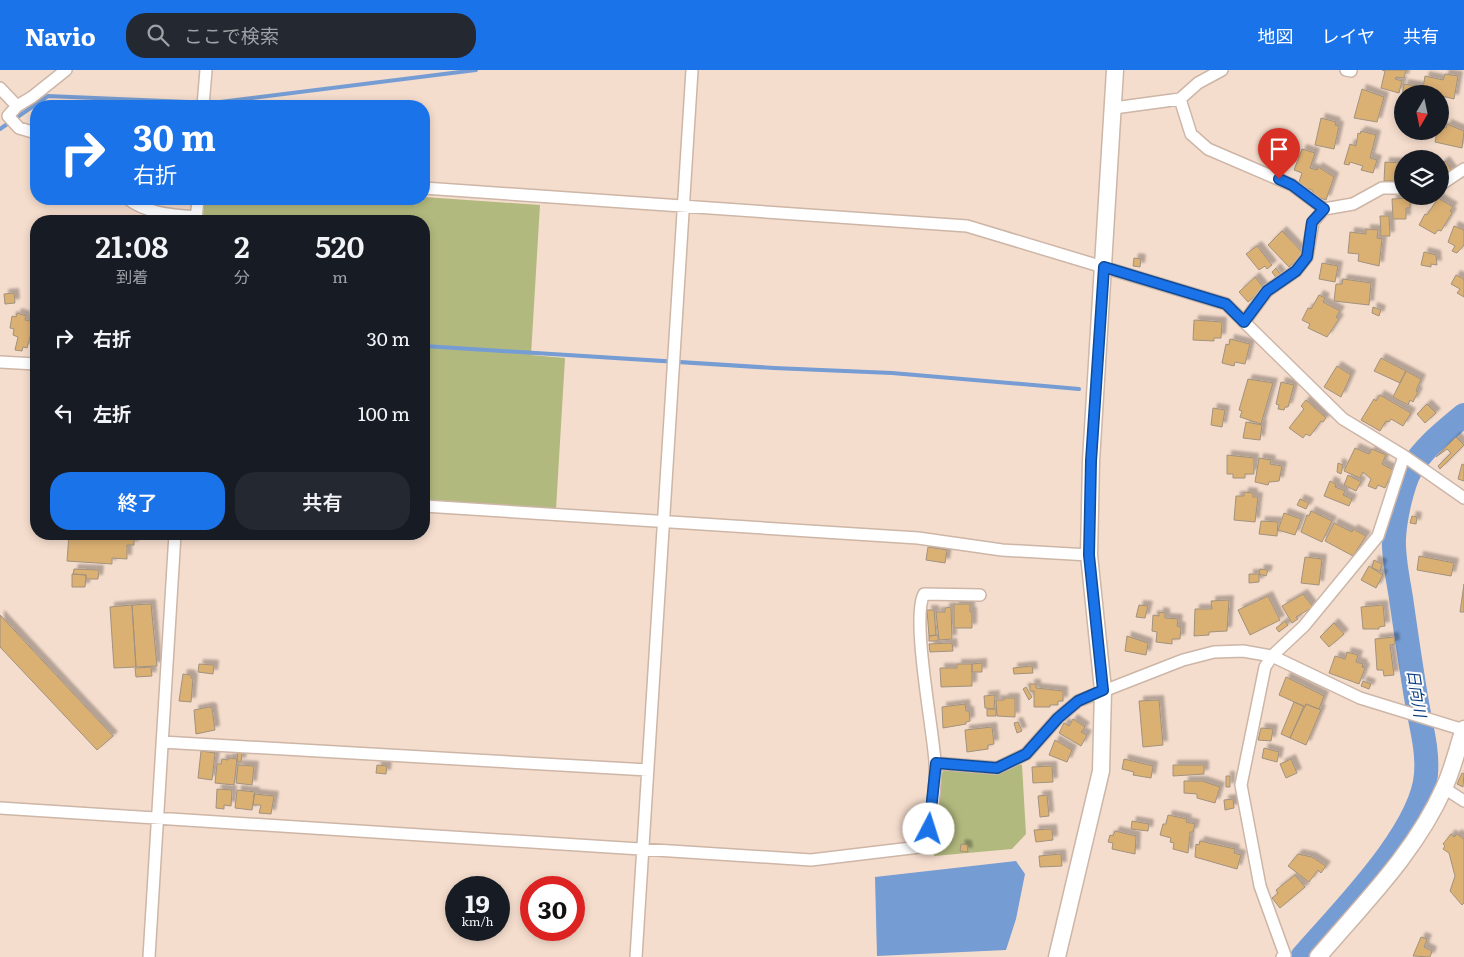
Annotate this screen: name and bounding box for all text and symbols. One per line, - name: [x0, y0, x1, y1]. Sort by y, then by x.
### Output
- search box: [126, 13, 476, 58]
- text: Navio: [25, 18, 96, 53]
- icon: search: [144, 21, 172, 49]
- text: ここで検索: [184, 21, 279, 49]
- text: 地図: [1258, 22, 1294, 49]
- text: レイヤ: [1322, 22, 1375, 49]
- text: 共有: [1403, 22, 1439, 49]
- north arrow: [1394, 85, 1449, 140]
- map controls: [1394, 85, 1449, 205]
- text: 30 m: [133, 110, 216, 162]
- icon: right: [50, 120, 115, 185]
- pin: [1258, 128, 1300, 179]
- icon: arrive: [1265, 135, 1293, 163]
- button: layers: [1394, 150, 1449, 205]
- text: 右折: [133, 157, 177, 190]
- text: 21:08: [95, 223, 169, 267]
- text: 2: [234, 223, 250, 267]
- text: 520: [315, 223, 365, 267]
- text: 到着: [116, 264, 148, 288]
- text: 分: [234, 264, 250, 288]
- text: m: [332, 264, 348, 288]
- icon: right: [50, 324, 78, 352]
- text: 右折: [93, 324, 131, 352]
- text: 30 m: [366, 324, 410, 352]
- icon: left: [50, 399, 78, 427]
- text: 左折: [93, 399, 131, 427]
- text: 100 m: [358, 399, 410, 427]
- button: 終了: [50, 472, 225, 530]
- button: 共有: [235, 472, 410, 530]
- water label: 日向川: [1402, 667, 1434, 721]
- position arrow: [902, 802, 954, 854]
- speed limit sign: 30: [520, 876, 585, 941]
- text: 19: [465, 884, 490, 921]
- text: km/h: [462, 912, 493, 930]

